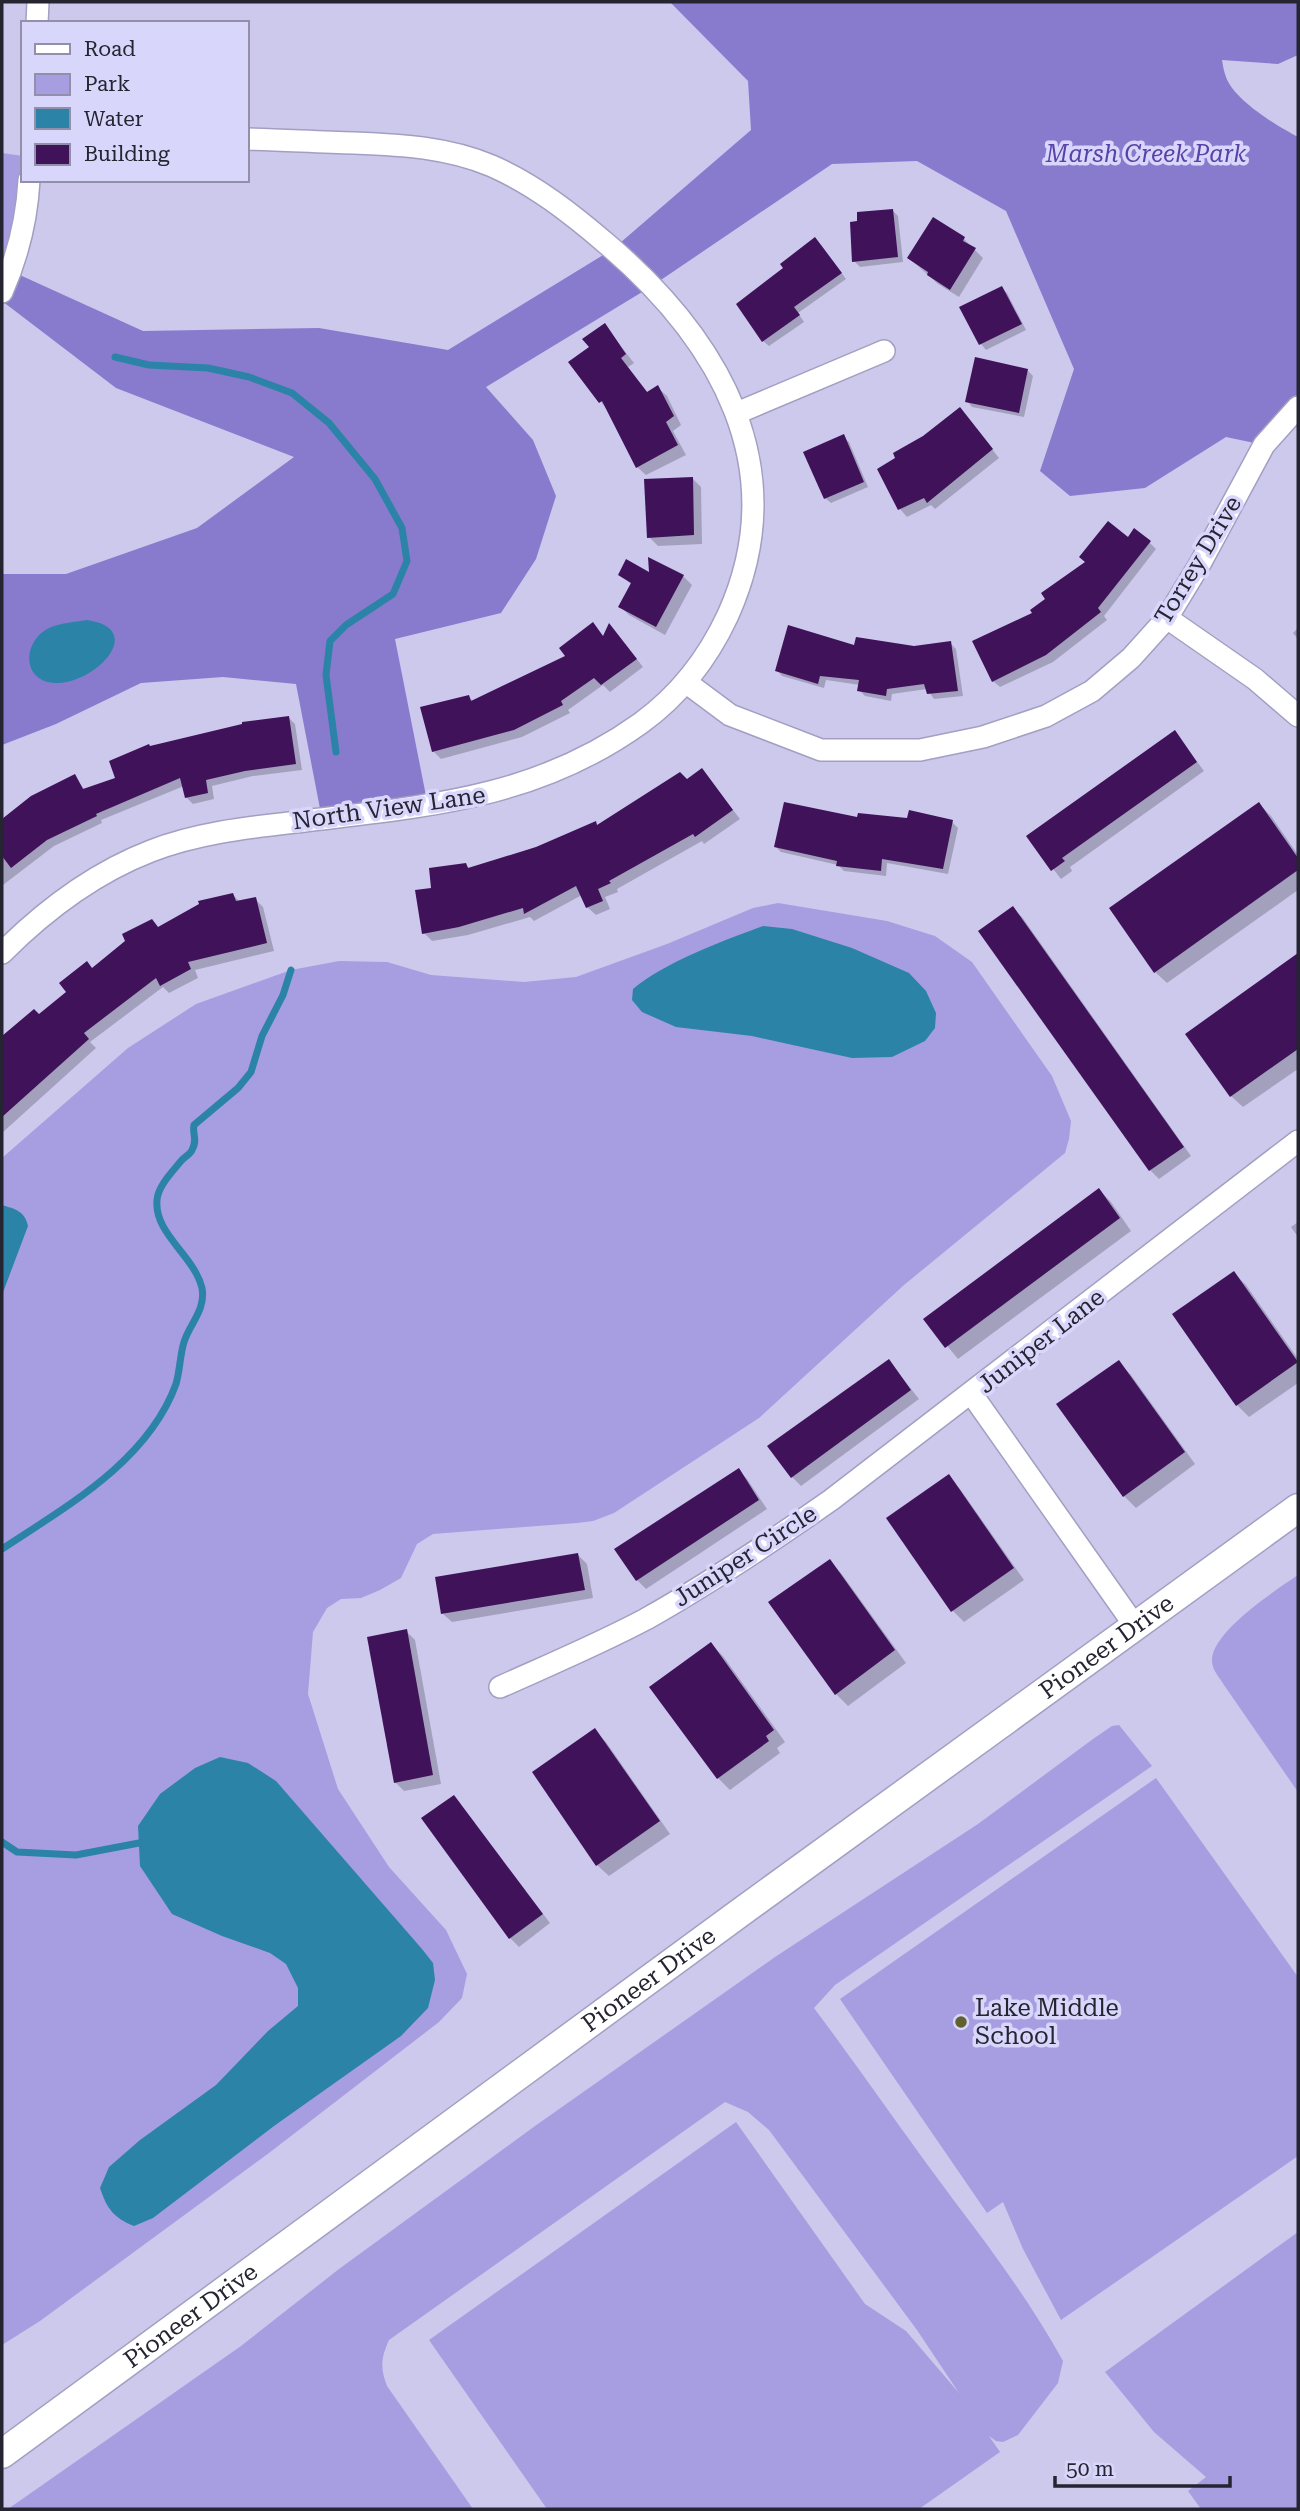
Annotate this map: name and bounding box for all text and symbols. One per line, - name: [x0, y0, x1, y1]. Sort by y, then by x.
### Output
- legend: [21, 21, 248, 182]
- text: Road: [84, 37, 136, 61]
- text: Park: [84, 72, 130, 96]
- text: Water: [84, 107, 144, 131]
- park label: Marsh Creek Park: [1045, 140, 1246, 168]
- text: Building: [84, 142, 170, 166]
- street label: Torrey Drive: [1149, 491, 1247, 629]
- street label: North View Lane: [291, 781, 487, 835]
- street label: Juniper Lane: [972, 1283, 1110, 1399]
- street label: Juniper Circle: [668, 1499, 822, 1613]
- street label: Pioneer Drive: [1034, 1589, 1179, 1705]
- street label: Pioneer Drive: [577, 1922, 721, 2038]
- place label: Lake Middle School: [975, 1994, 1119, 2050]
- marker: Lake Middle School: [953, 2014, 969, 2030]
- street label: Pioneer Drive: [118, 2257, 263, 2374]
- scale bar: [1055, 2444, 1230, 2488]
- text: 50 m: [1066, 2457, 1114, 2481]

